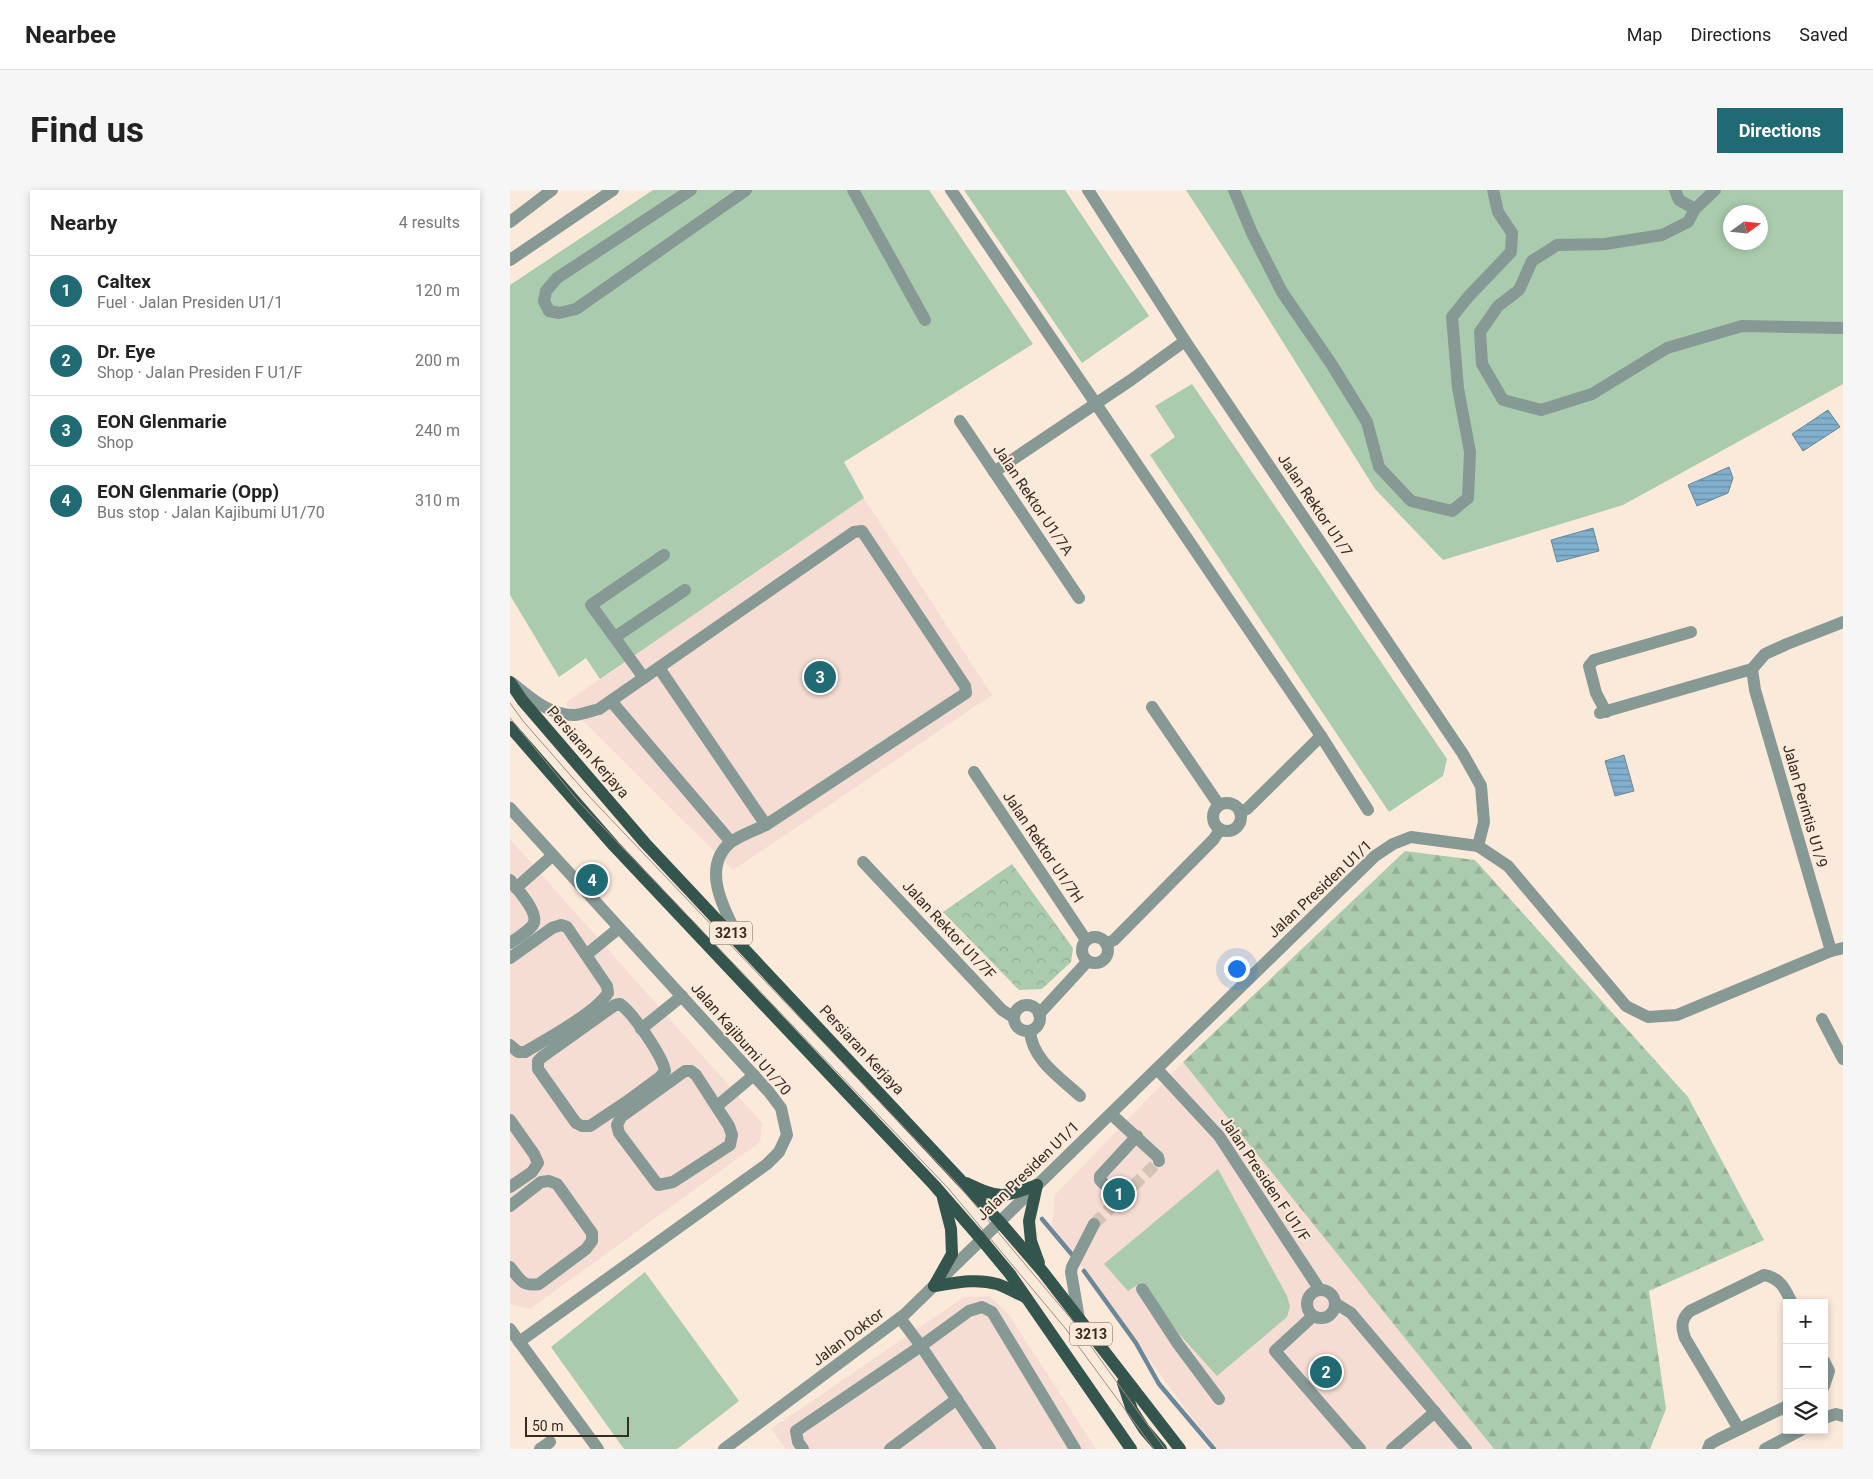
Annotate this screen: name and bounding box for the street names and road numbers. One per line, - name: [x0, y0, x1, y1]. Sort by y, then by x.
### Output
- street label: Jalan Rektor U1/7A: [989, 441, 1077, 559]
- street label: Jalan Rektor U1/7: [1274, 450, 1356, 560]
- street label: Persiaran Kerjaya: [543, 702, 633, 802]
- street label: Jalan Perintis U1/9: [1779, 742, 1831, 870]
- street label: Jalan Rektor U1/7H: [999, 788, 1087, 906]
- street label: Jalan Presiden U1/1: [1264, 836, 1376, 942]
- street label: Jalan Rektor U1/7F: [899, 877, 999, 983]
- road number: 3213: [710, 921, 752, 944]
- street label: Jalan Kajibumi U1/70: [687, 979, 795, 1099]
- street label: Persiaran Kerjaya: [816, 1001, 908, 1099]
- street label: Jalan Presiden F U1/F: [1216, 1113, 1314, 1245]
- street label: Jalan Presiden U1/1: [973, 1118, 1083, 1224]
- street label: Jalan Doktor: [809, 1304, 887, 1370]
- road number: 3213: [1070, 1322, 1112, 1346]

